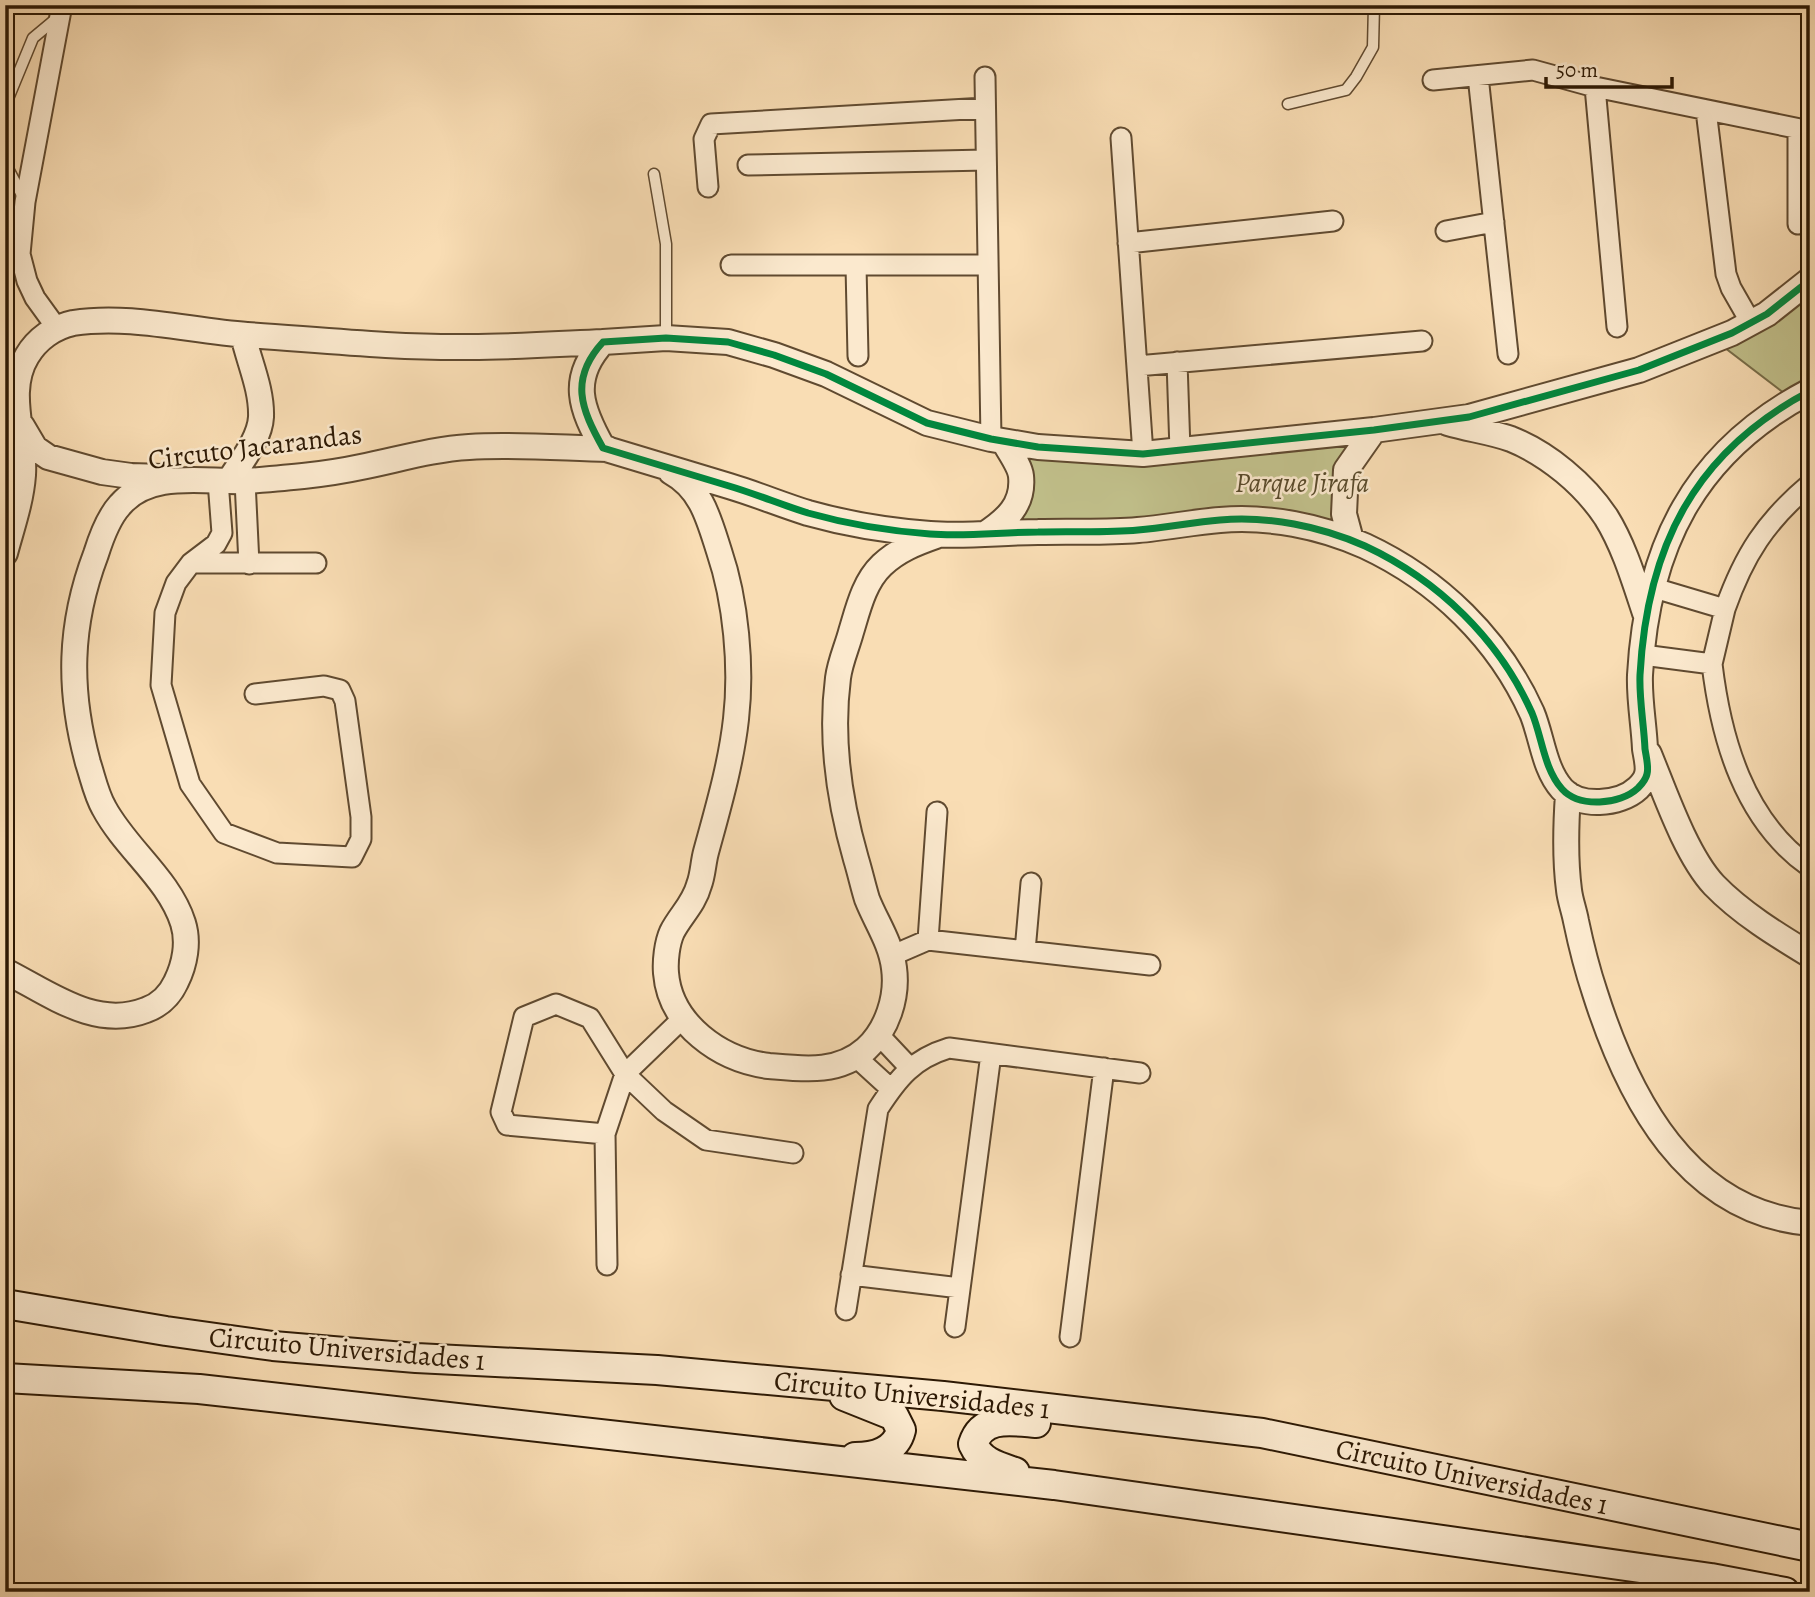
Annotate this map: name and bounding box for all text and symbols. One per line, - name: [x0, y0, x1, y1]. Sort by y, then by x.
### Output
- scale bar: [1546, 46, 1672, 90]
- text: 50 m: [1556, 56, 1598, 84]
- street label: Circuto Jacarandas: [146, 415, 364, 479]
- park label: Parque Jirafa: [1235, 464, 1369, 502]
- street label: Circuito Universidades 1: [207, 1318, 487, 1380]
- street label: Circuito Universidades 1: [772, 1362, 1052, 1428]
- street label: Circuito Universidades 1: [1332, 1430, 1612, 1524]

